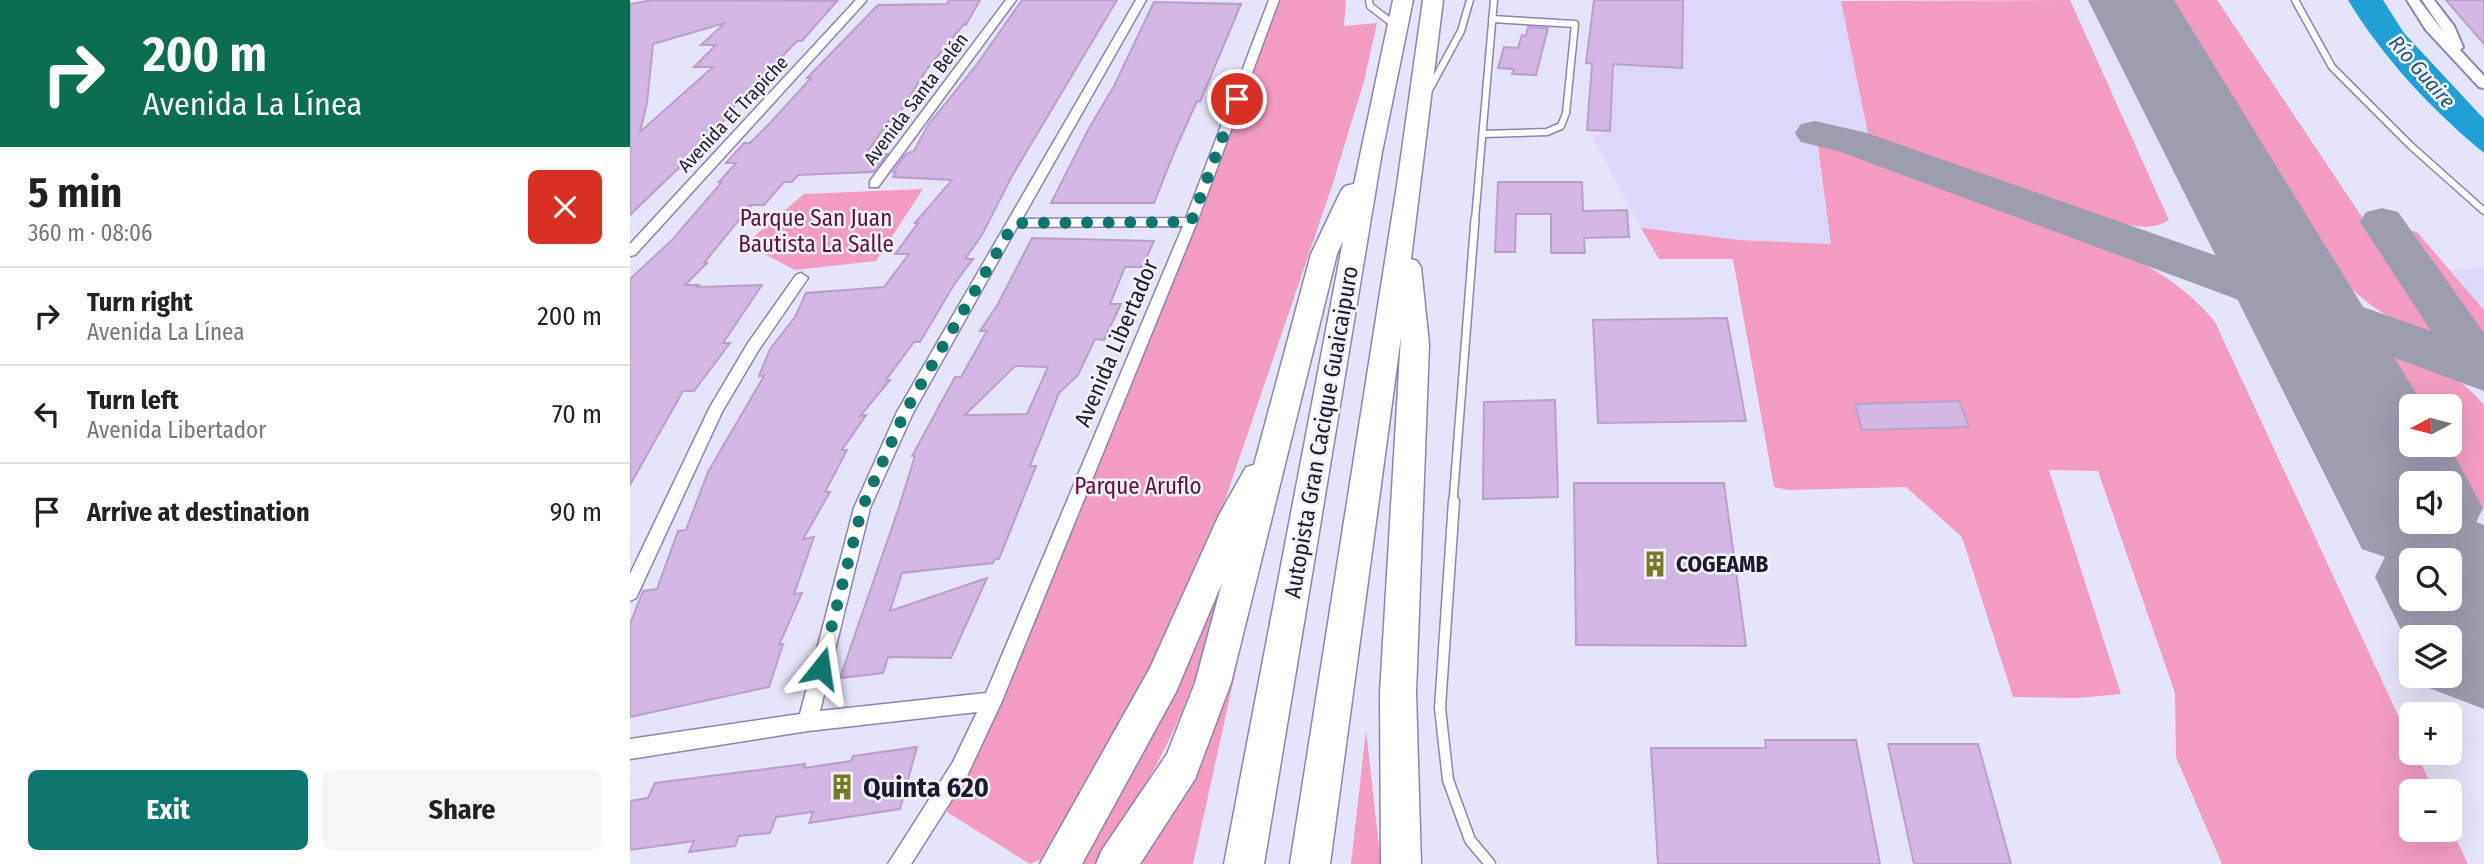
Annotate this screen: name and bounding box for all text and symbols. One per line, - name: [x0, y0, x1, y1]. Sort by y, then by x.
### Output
- text: 200 m: [143, 25, 267, 84]
- icon: right: [28, 28, 119, 119]
- street label: Avenida Santa Belén: [859, 28, 973, 170]
- water label: Río Guaire: [2383, 30, 2461, 114]
- street label: Avenida El Trapiche: [673, 51, 793, 177]
- pin: [1207, 69, 1267, 129]
- icon: arrive: [1218, 80, 1256, 118]
- text: Avenida La Línea: [143, 85, 362, 123]
- text: 5 min: [28, 168, 122, 218]
- button: close: [528, 170, 602, 244]
- park label: Parque San Juan Bautista La Salle: [738, 204, 894, 258]
- text: 360 m · 08:06: [28, 219, 152, 247]
- street label: Avenida Libertador: [1068, 255, 1164, 431]
- street label: Autopista Gran Cacique Guaicaipuro: [1278, 264, 1364, 600]
- text: Turn right: [87, 287, 193, 318]
- icon: right: [28, 297, 66, 335]
- text: 200 m: [537, 301, 602, 332]
- text: Avenida La Línea: [87, 318, 245, 346]
- text: Turn left: [87, 385, 179, 416]
- north arrow: [2399, 394, 2462, 457]
- map controls: [2399, 394, 2462, 842]
- icon: left: [28, 395, 66, 433]
- text: 70 m: [552, 399, 602, 430]
- text: Avenida Libertador: [87, 416, 266, 444]
- button: sound: [2399, 471, 2462, 534]
- park label: Parque Aruflo: [1074, 472, 1202, 500]
- icon: arrive: [28, 493, 66, 531]
- text: Arrive at destination: [87, 497, 310, 528]
- text: 90 m: [550, 497, 602, 528]
- button: search: [2399, 548, 2462, 611]
- building icon: COGEAMB: [1640, 549, 1670, 579]
- place label: COGEAMB: [1676, 550, 1769, 578]
- button: layers: [2399, 625, 2462, 688]
- position arrow: [784, 631, 858, 705]
- button: +: [2399, 702, 2462, 765]
- button: Exit: [28, 770, 308, 850]
- button: Share: [322, 770, 602, 850]
- place label: Quinta 620: [863, 771, 989, 804]
- building icon: Quinta 620: [827, 772, 857, 802]
- button: −: [2399, 779, 2462, 842]

